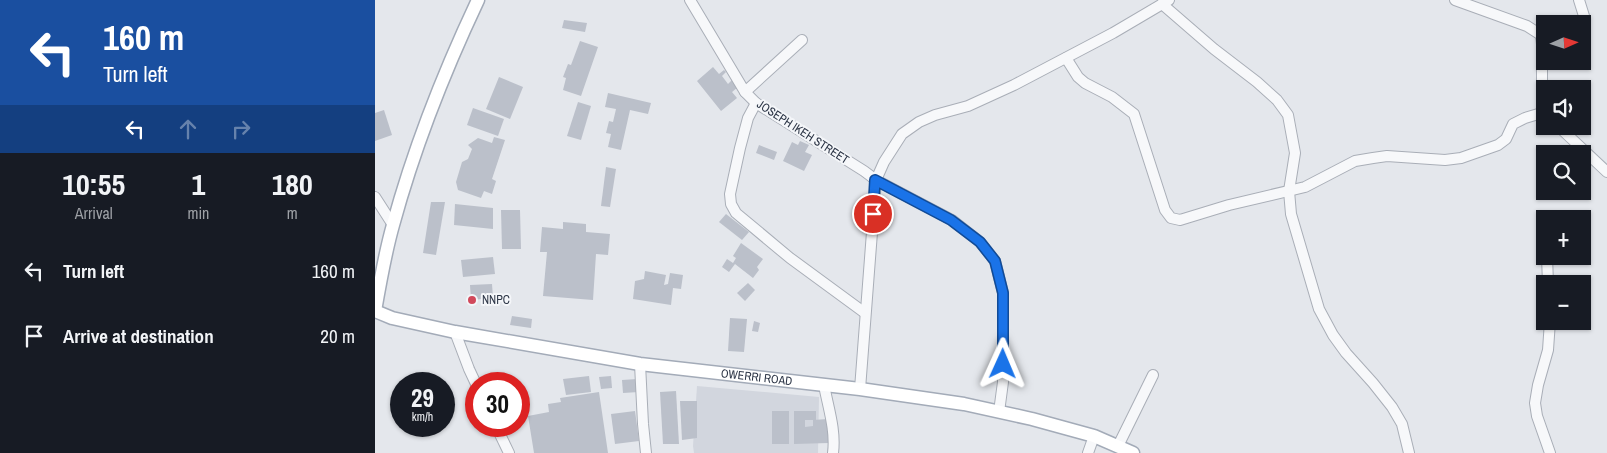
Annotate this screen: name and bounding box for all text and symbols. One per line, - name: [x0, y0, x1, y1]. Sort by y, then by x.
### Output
- text: 160 m: [103, 14, 184, 61]
- north arrow: [1536, 15, 1591, 70]
- map controls: [1536, 15, 1591, 330]
- icon: left: [20, 20, 85, 85]
- text: Turn left: [103, 59, 168, 89]
- button: sound: [1536, 80, 1591, 135]
- street label: JOSEPH IKEH STREET: [754, 96, 852, 168]
- icon: left: [121, 115, 149, 143]
- icon: ahead: [174, 115, 202, 143]
- icon: right: [227, 115, 255, 143]
- button: search: [1536, 145, 1591, 200]
- text: 10:55: [62, 164, 125, 204]
- text: 1: [192, 164, 205, 204]
- text: 180: [272, 164, 313, 204]
- pin: [852, 193, 894, 235]
- icon: arrive: [859, 200, 887, 228]
- text: Arrival: [75, 202, 113, 224]
- text: min: [187, 202, 209, 224]
- text: m: [287, 202, 298, 224]
- button: +: [1536, 210, 1591, 265]
- icon: left: [20, 257, 48, 285]
- text: Turn left: [63, 258, 124, 284]
- text: 160 m: [312, 258, 355, 284]
- button: −: [1536, 275, 1591, 330]
- place label: NNPC: [482, 292, 510, 308]
- marker: NNPC: [466, 294, 478, 306]
- icon: arrive: [20, 322, 48, 350]
- text: Arrive at destination: [63, 323, 214, 349]
- text: 20 m: [320, 323, 355, 349]
- position arrow: [976, 337, 1028, 389]
- street label: OWERRI ROAD: [720, 365, 793, 389]
- speed limit sign: 30: [465, 372, 530, 437]
- text: 29: [411, 381, 434, 415]
- text: km/h: [412, 409, 433, 425]

